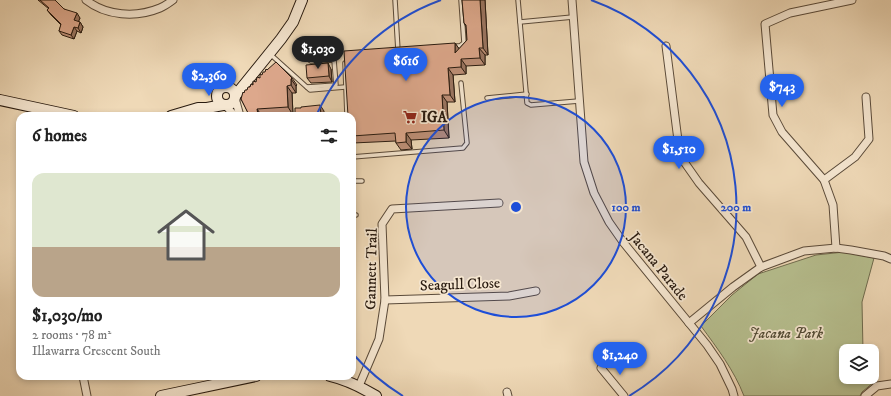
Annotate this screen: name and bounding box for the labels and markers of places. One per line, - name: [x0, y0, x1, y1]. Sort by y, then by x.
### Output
- pin: $1,030: [285, 36, 351, 70]
- pin: $616: [382, 48, 430, 82]
- pin: $2,360: [176, 63, 242, 97]
- pin: $743: [758, 74, 806, 108]
- place label: IGA: [421, 108, 448, 127]
- supermarket icon: IGA: [402, 109, 418, 125]
- pin: $1,510: [646, 136, 712, 170]
- centre of rings: [509, 200, 523, 214]
- pin: $1,240: [587, 342, 653, 376]

